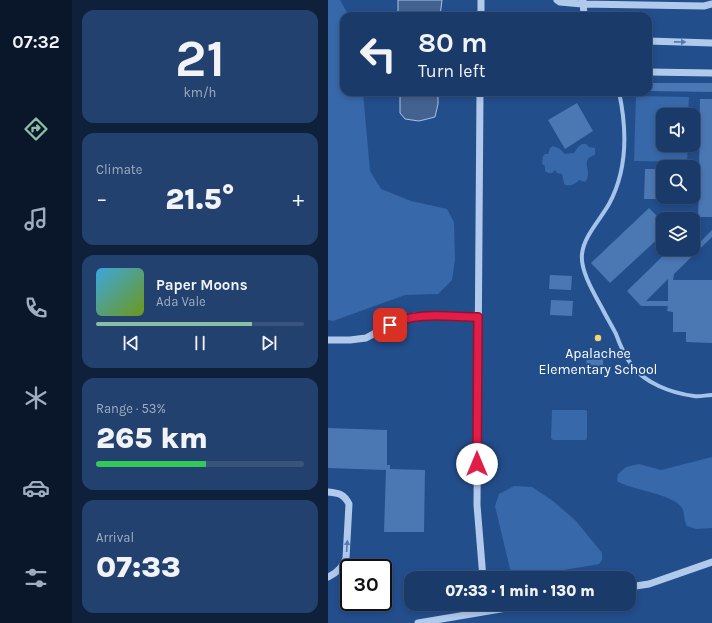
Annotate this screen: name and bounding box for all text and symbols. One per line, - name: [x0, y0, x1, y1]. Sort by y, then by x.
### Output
- text: 80 m: [418, 26, 487, 59]
- text: 21: [175, 28, 225, 89]
- icon: left: [352, 28, 404, 80]
- text: 07:32: [12, 31, 60, 53]
- one-way arrow: [674, 39, 687, 45]
- text: Turn left: [418, 60, 486, 82]
- text: km/h: [184, 85, 216, 100]
- map controls: [656, 108, 700, 256]
- button: sound: [656, 108, 700, 152]
- icon: directions: [22, 115, 50, 143]
- button: search: [656, 160, 700, 204]
- text: Climate: [96, 162, 142, 177]
- text: 21.5°: [165, 181, 235, 217]
- text: −: [96, 186, 108, 212]
- text: +: [292, 186, 304, 212]
- icon: music: [22, 205, 50, 233]
- button: layers: [656, 212, 700, 256]
- text: Paper Moons: [156, 276, 248, 294]
- icon: phone: [22, 294, 50, 322]
- text: Ada Vale: [156, 294, 206, 309]
- pin: [373, 308, 407, 342]
- icon: arrive: [379, 314, 401, 336]
- icon: previous: [120, 332, 142, 354]
- icon: pause: [189, 332, 211, 354]
- icon: next: [258, 332, 280, 354]
- marker: Apalachee Elementary School: [593, 333, 603, 343]
- place label: Apalachee Elementary School: [539, 345, 657, 378]
- icon: climate: [22, 384, 50, 412]
- text: Range · 53%: [96, 401, 166, 416]
- text: 265 km: [96, 420, 208, 456]
- position arrow: [456, 443, 498, 485]
- icon: car: [22, 474, 50, 502]
- text: Arrival: [96, 530, 134, 545]
- one-way arrow: [343, 540, 350, 552]
- text: 07:33: [96, 549, 181, 585]
- speed limit sign: 30: [340, 559, 392, 611]
- icon: filters: [22, 564, 50, 592]
- text: 07:33 · 1 min · 130 m: [445, 582, 595, 600]

